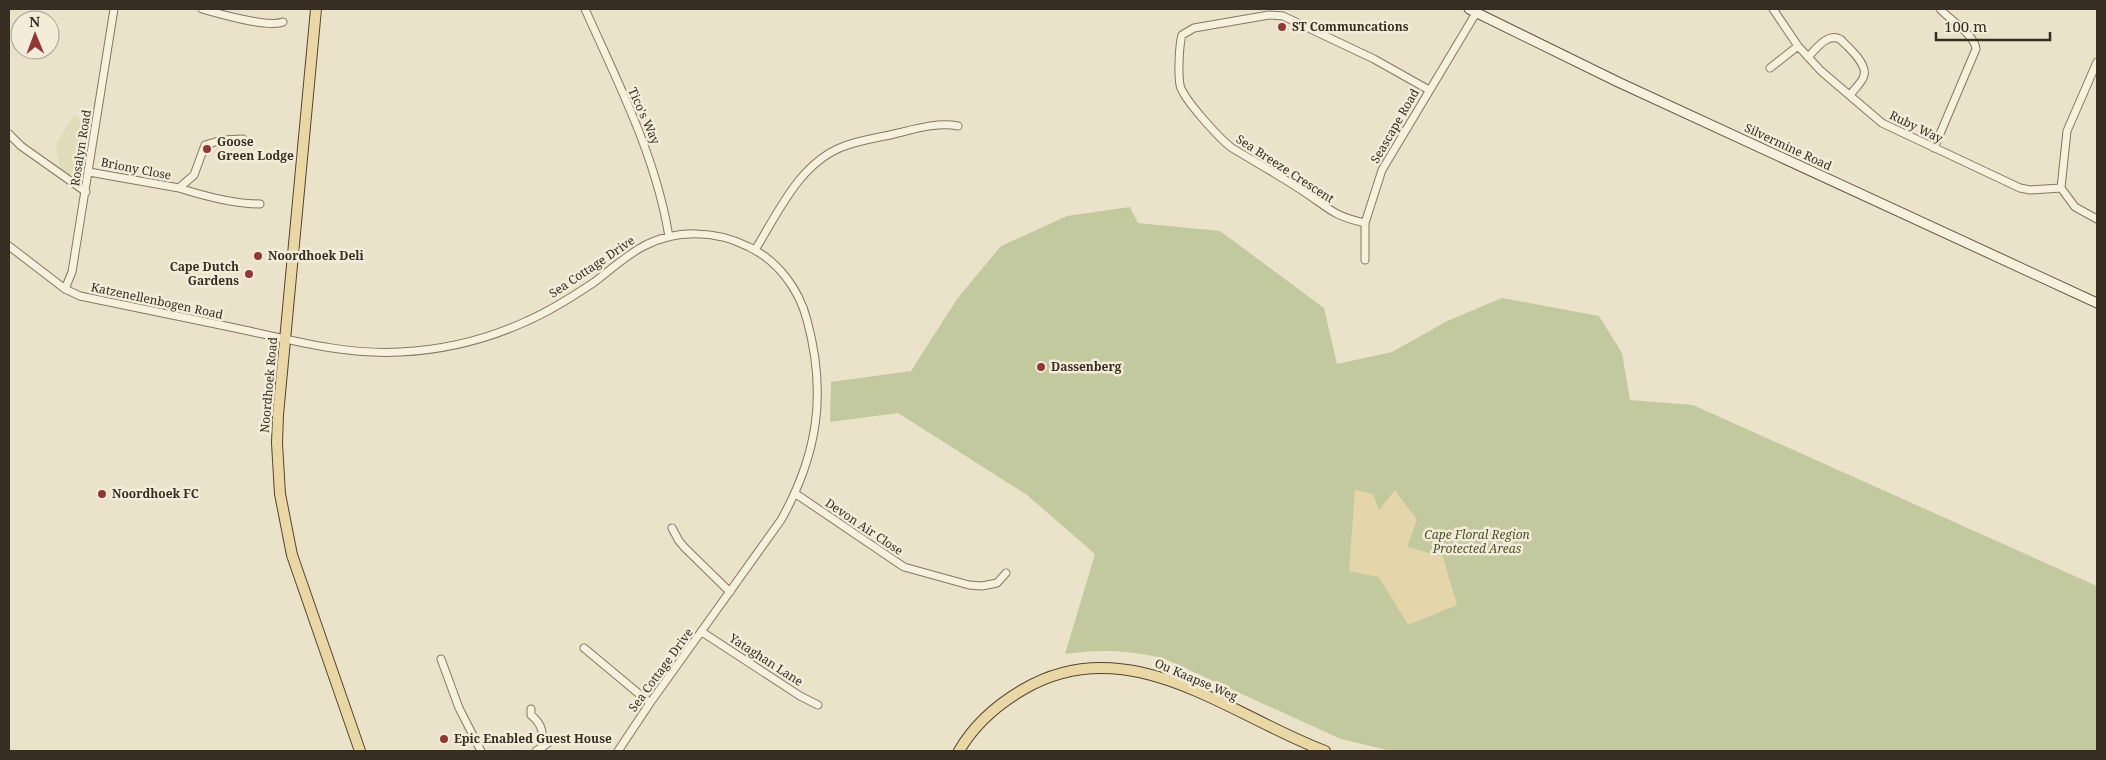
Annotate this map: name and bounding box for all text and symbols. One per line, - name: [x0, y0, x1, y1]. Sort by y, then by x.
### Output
- north arrow: [10, 10, 60, 60]
- scale bar: [1936, 10, 2050, 42]
- text: N: [29, 12, 40, 31]
- text: 100 m: [1944, 16, 1987, 36]
- place label: ST Communcations: [1292, 18, 1409, 35]
- marker: ST Communcations: [1276, 21, 1288, 33]
- street label: Tico's Way: [624, 85, 665, 147]
- street label: Seascape Road: [1366, 85, 1423, 166]
- street label: Ruby Way: [1887, 106, 1946, 147]
- street label: Rosalyn Road: [66, 108, 95, 187]
- street label: Silvermine Road: [1742, 119, 1835, 174]
- street label: Sea Breeze Crescent: [1233, 130, 1338, 207]
- place label: Goose Green Lodge: [217, 133, 294, 164]
- marker: Goose Green Lodge: [201, 143, 213, 155]
- street label: Briony Close: [99, 153, 173, 184]
- street label: Sea Cottage Drive: [546, 232, 638, 302]
- place label: Noordhoek Deli: [268, 247, 365, 264]
- marker: Noordhoek Deli: [252, 250, 264, 262]
- place label: Cape Dutch Gardens: [170, 258, 239, 289]
- marker: Cape Dutch Gardens: [243, 268, 255, 280]
- street label: Katzenellenbogen Road: [89, 278, 225, 323]
- street label: Noordhoek Road: [256, 336, 281, 434]
- place label: Dassenberg: [1051, 358, 1122, 375]
- marker: Dassenberg: [1035, 361, 1047, 373]
- place label: Noordhoek FC: [112, 485, 199, 502]
- marker: Noordhoek FC: [96, 488, 108, 500]
- street label: Devon Air Close: [822, 494, 907, 559]
- park label: Cape Floral Region Protected Areas: [1424, 526, 1530, 557]
- street label: Sea Cottage Drive: [624, 624, 697, 715]
- street label: Yataghan Lane: [725, 629, 806, 690]
- street label: Ou Kaapse Weg: [1152, 654, 1241, 705]
- place label: Epic Enabled Guest House: [454, 730, 612, 747]
- marker: Epic Enabled Guest House: [438, 733, 450, 745]

